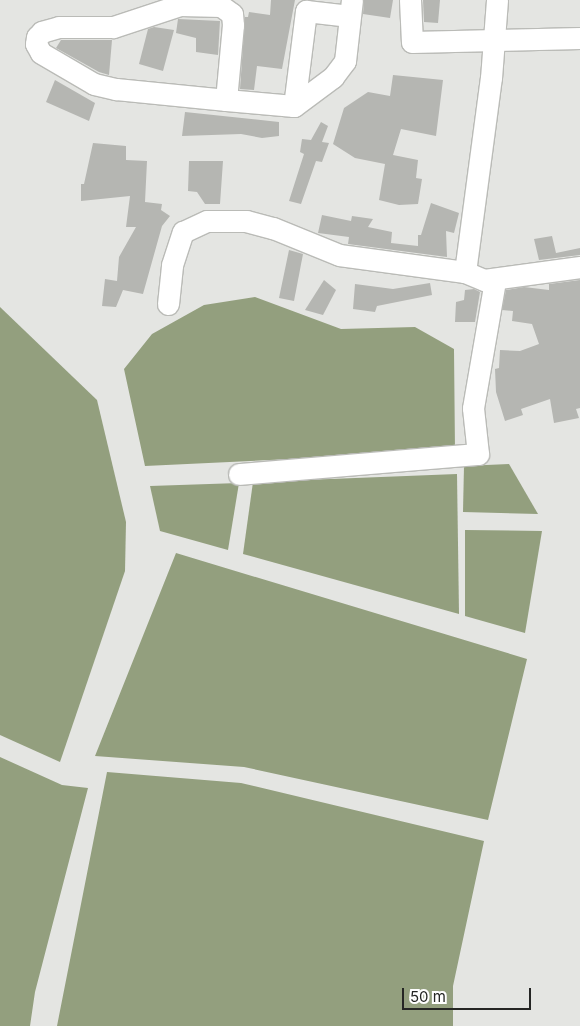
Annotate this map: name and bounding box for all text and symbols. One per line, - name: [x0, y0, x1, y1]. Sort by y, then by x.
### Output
- scale bar: [405, 978, 534, 1010]
- text: 50 m: [410, 987, 446, 1006]

